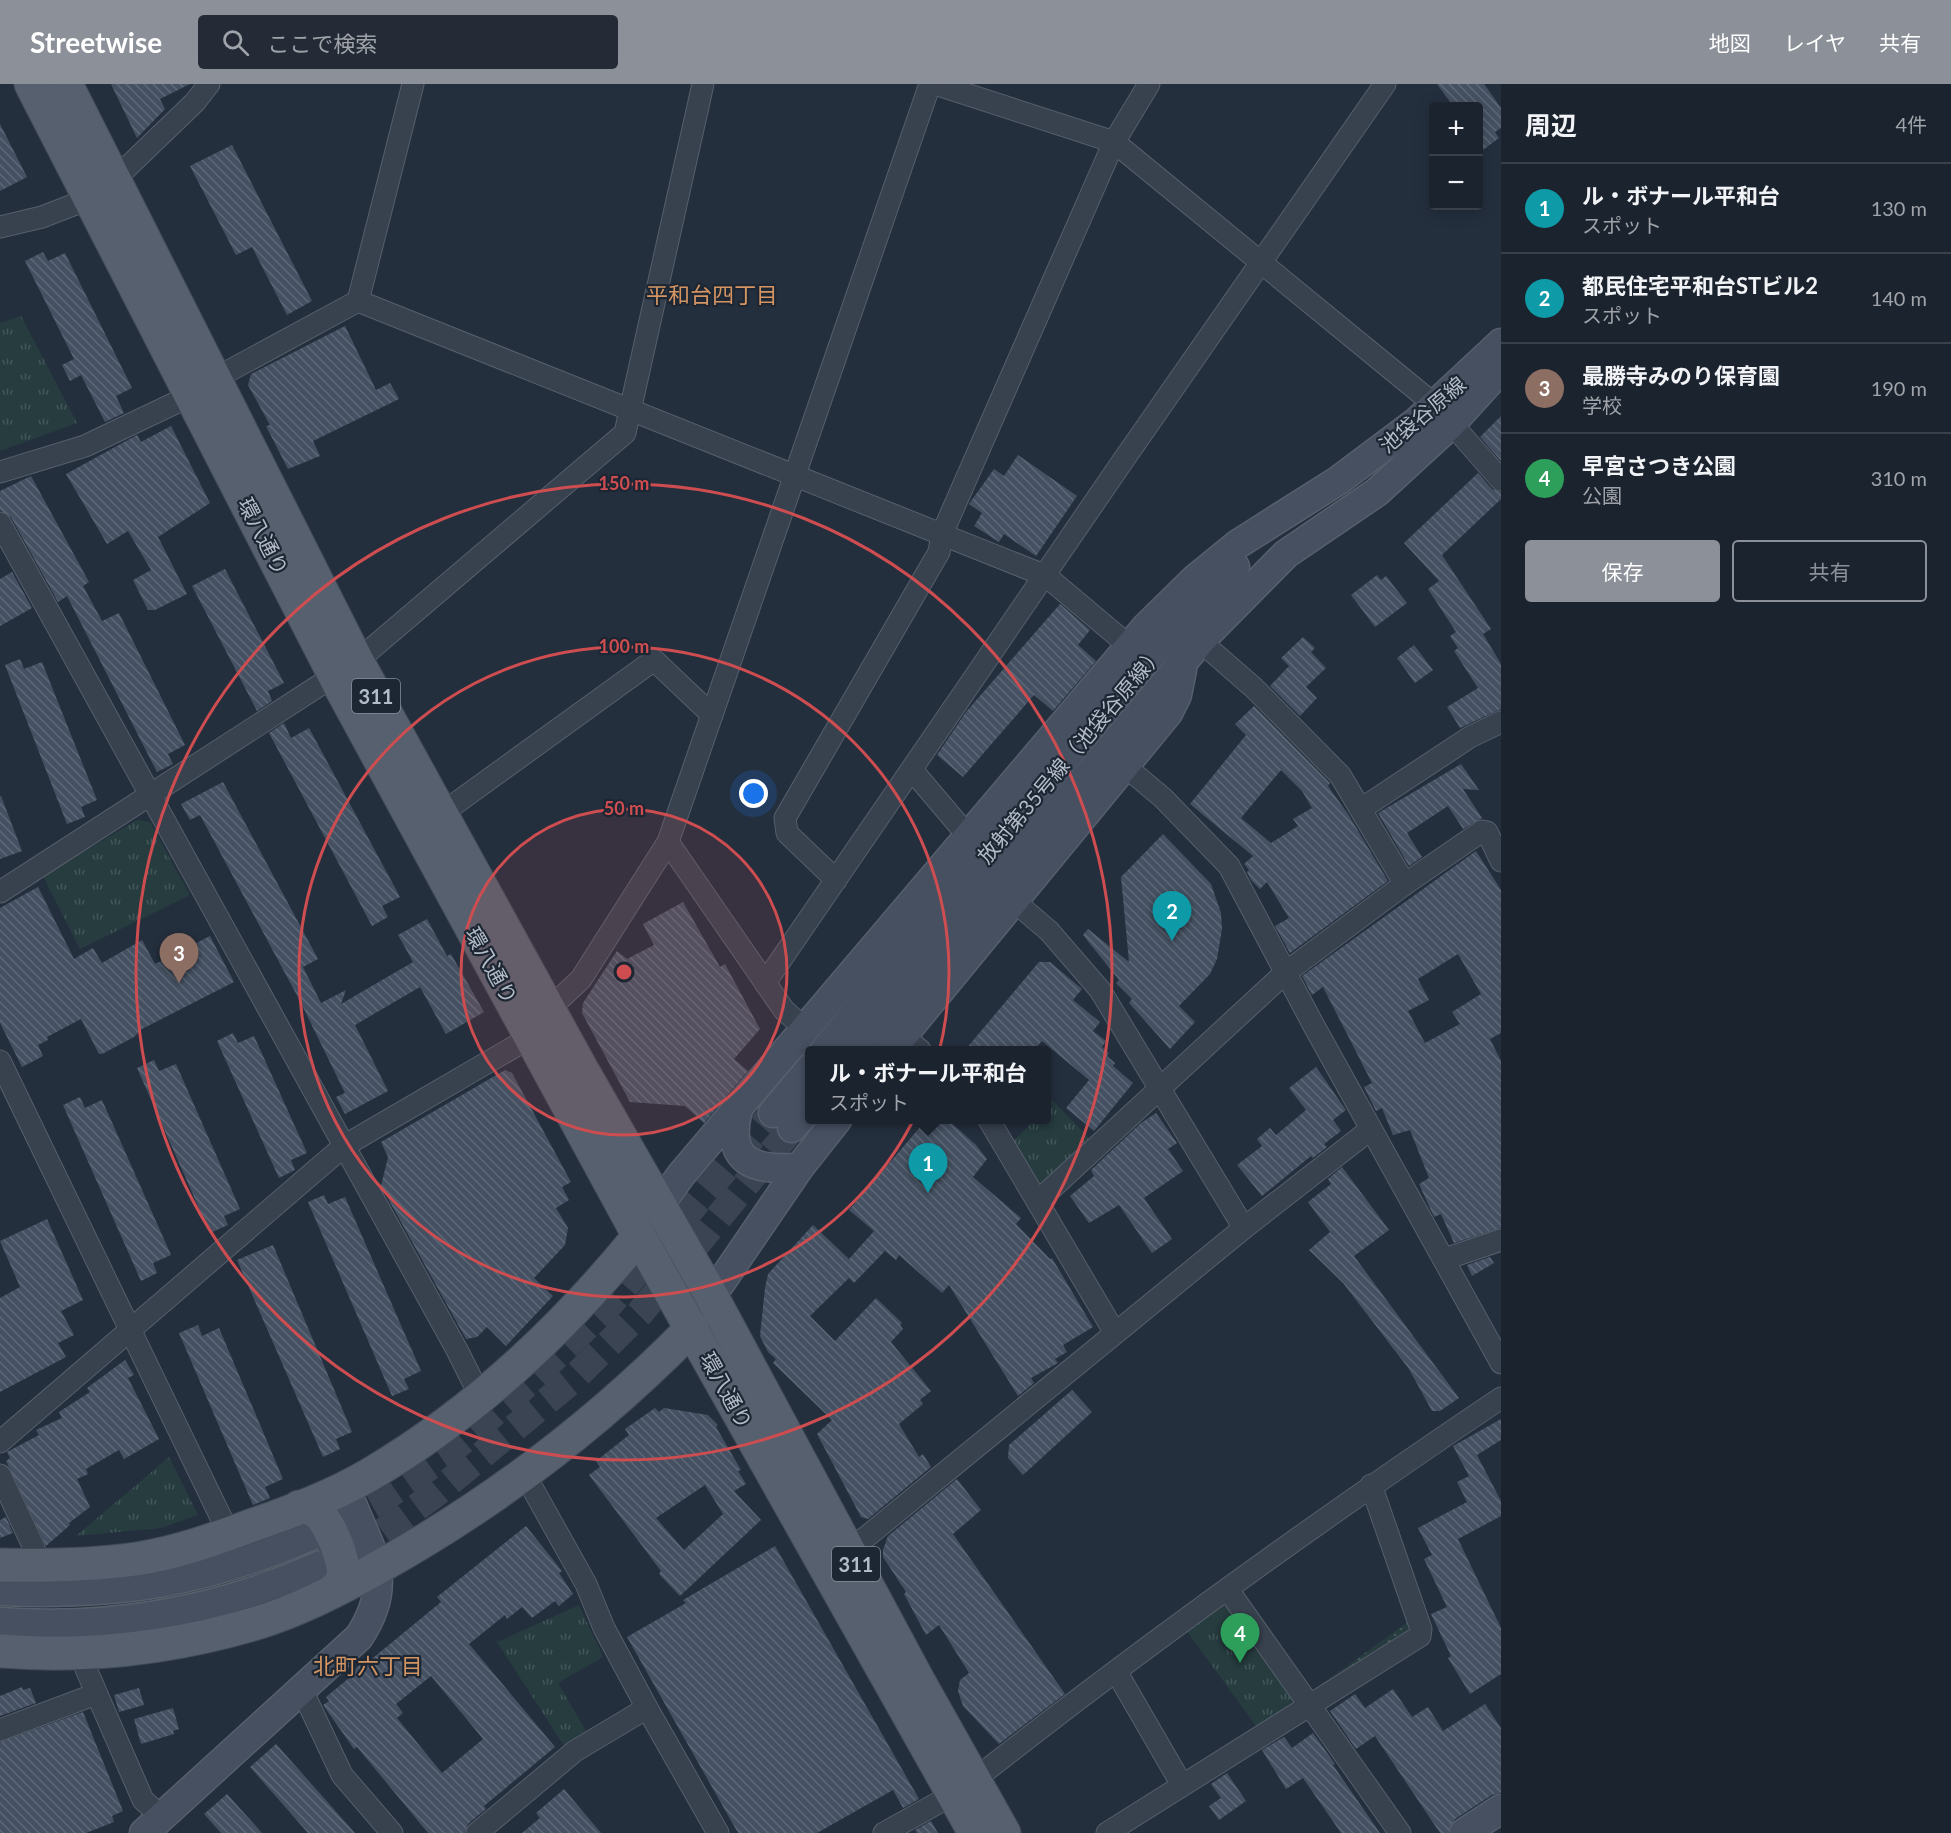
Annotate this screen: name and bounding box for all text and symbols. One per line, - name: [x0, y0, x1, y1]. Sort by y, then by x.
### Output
- search box: [198, 15, 618, 69]
- text: Streetwise: [30, 25, 162, 59]
- icon: search: [219, 26, 252, 59]
- text: ここで検索: [267, 30, 377, 57]
- text: 地図: [1709, 30, 1751, 55]
- text: レイヤ: [1784, 30, 1846, 55]
- text: 共有: [1879, 30, 1921, 55]
- map controls: [1429, 102, 1483, 210]
- button: +: [1429, 102, 1483, 156]
- text: 周辺: [1525, 109, 1577, 141]
- text: 4件: [1895, 112, 1927, 136]
- button: −: [1429, 156, 1483, 210]
- text: ル・ボナール平和台: [1582, 182, 1780, 209]
- text: 1: [1539, 196, 1550, 220]
- text: 130 m: [1871, 196, 1927, 220]
- text: スポット: [1582, 213, 1662, 237]
- text: 都民住宅平和台STビル2: [1582, 272, 1818, 299]
- district label: 平和台四丁目: [646, 281, 778, 308]
- text: 2: [1539, 286, 1550, 310]
- text: 140 m: [1871, 286, 1927, 310]
- text: スポット: [1582, 303, 1662, 327]
- text: 最勝寺みのり保育園: [1582, 362, 1780, 389]
- street label: 池袋谷原線: [1374, 371, 1470, 457]
- text: 3: [1539, 376, 1550, 400]
- text: 190 m: [1871, 376, 1927, 400]
- text: 学校: [1582, 393, 1622, 417]
- text: 早宮さつき公園: [1582, 452, 1736, 479]
- text: 4: [1539, 466, 1550, 490]
- text: 310 m: [1871, 466, 1927, 490]
- text: 150 m: [599, 472, 649, 494]
- text: 公園: [1582, 483, 1622, 507]
- street label: 環八通り: [234, 493, 294, 579]
- button: 保存: [1525, 540, 1720, 602]
- button: 共有: [1732, 540, 1927, 602]
- text: 100 m: [599, 635, 649, 657]
- street label: 放射第35号線（池袋谷原線）: [972, 640, 1168, 868]
- road number: 311: [352, 679, 400, 713]
- your location: [739, 779, 768, 808]
- text: 50 m: [604, 797, 644, 819]
- pin: 2: [1152, 892, 1192, 941]
- street label: 環八通り: [461, 922, 523, 1008]
- pin: 3: [160, 934, 198, 983]
- centre of rings: [614, 962, 634, 982]
- popup: [805, 1046, 1051, 1124]
- text: ル・ボナール平和台: [829, 1059, 1027, 1086]
- text: スポット: [829, 1090, 909, 1114]
- pin: 1: [908, 1144, 948, 1193]
- street label: 環八通り: [696, 1347, 758, 1433]
- road number: 311: [832, 1547, 880, 1581]
- pin: 4: [1220, 1614, 1260, 1663]
- district label: 北町六丁目: [313, 1652, 423, 1679]

